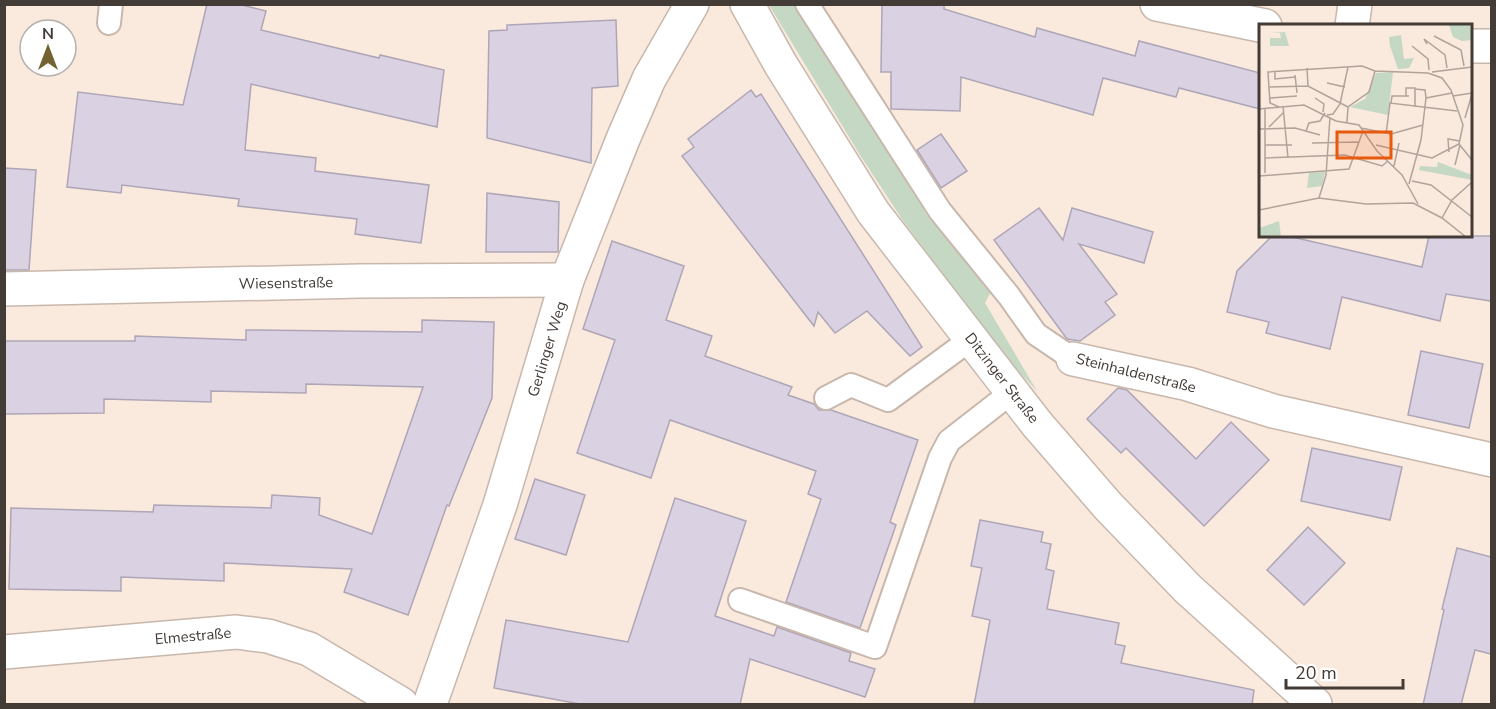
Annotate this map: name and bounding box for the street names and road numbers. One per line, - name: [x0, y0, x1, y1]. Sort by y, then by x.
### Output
- street label: Wiesenstraße: [239, 272, 333, 294]
- street label: Gerlinger Weg: [523, 299, 571, 399]
- street label: Ditzinger Straße: [960, 329, 1044, 427]
- street label: Steinhaldenstraße: [1074, 348, 1198, 398]
- street label: Elmestraße: [154, 623, 232, 649]

